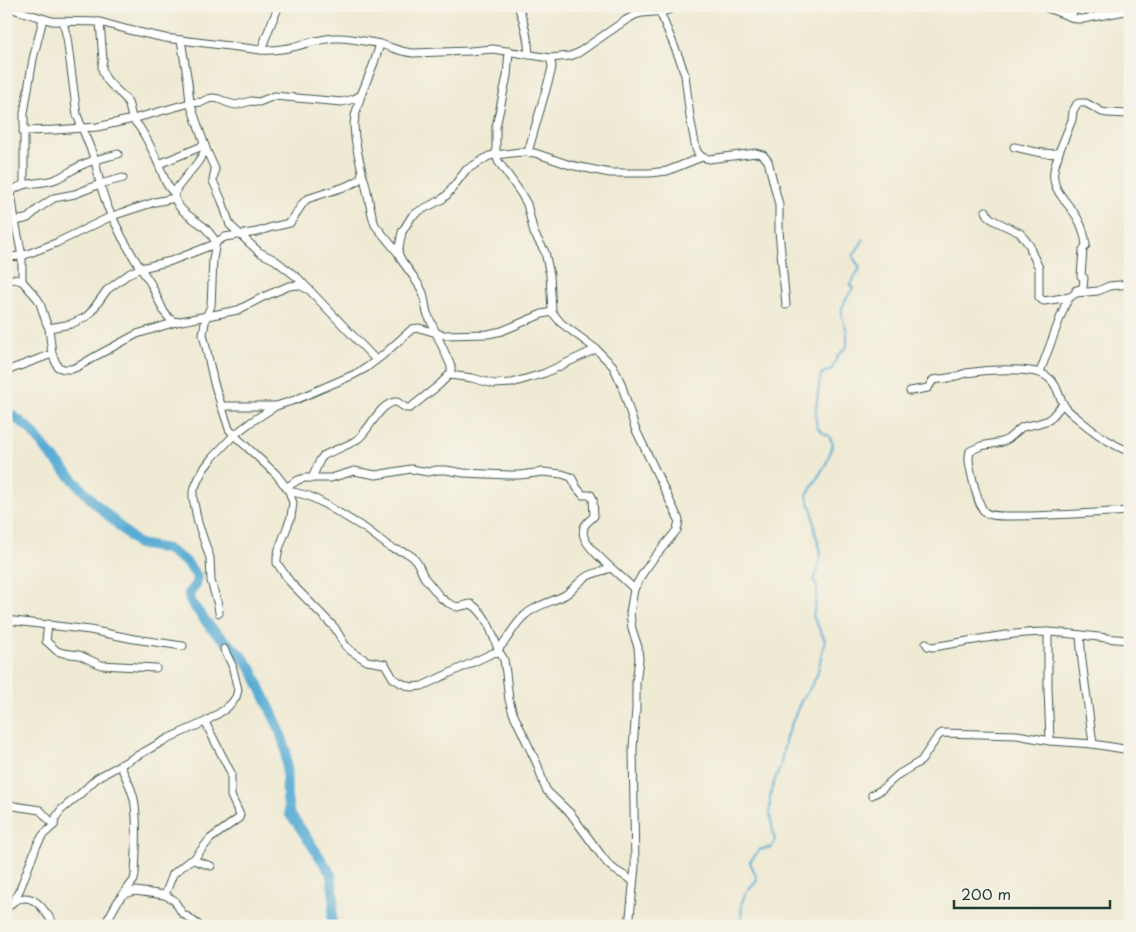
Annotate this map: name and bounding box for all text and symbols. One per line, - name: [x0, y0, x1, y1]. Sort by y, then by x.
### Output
- scale bar: [954, 877, 1110, 909]
- text: 200 m: [961, 882, 1011, 905]

